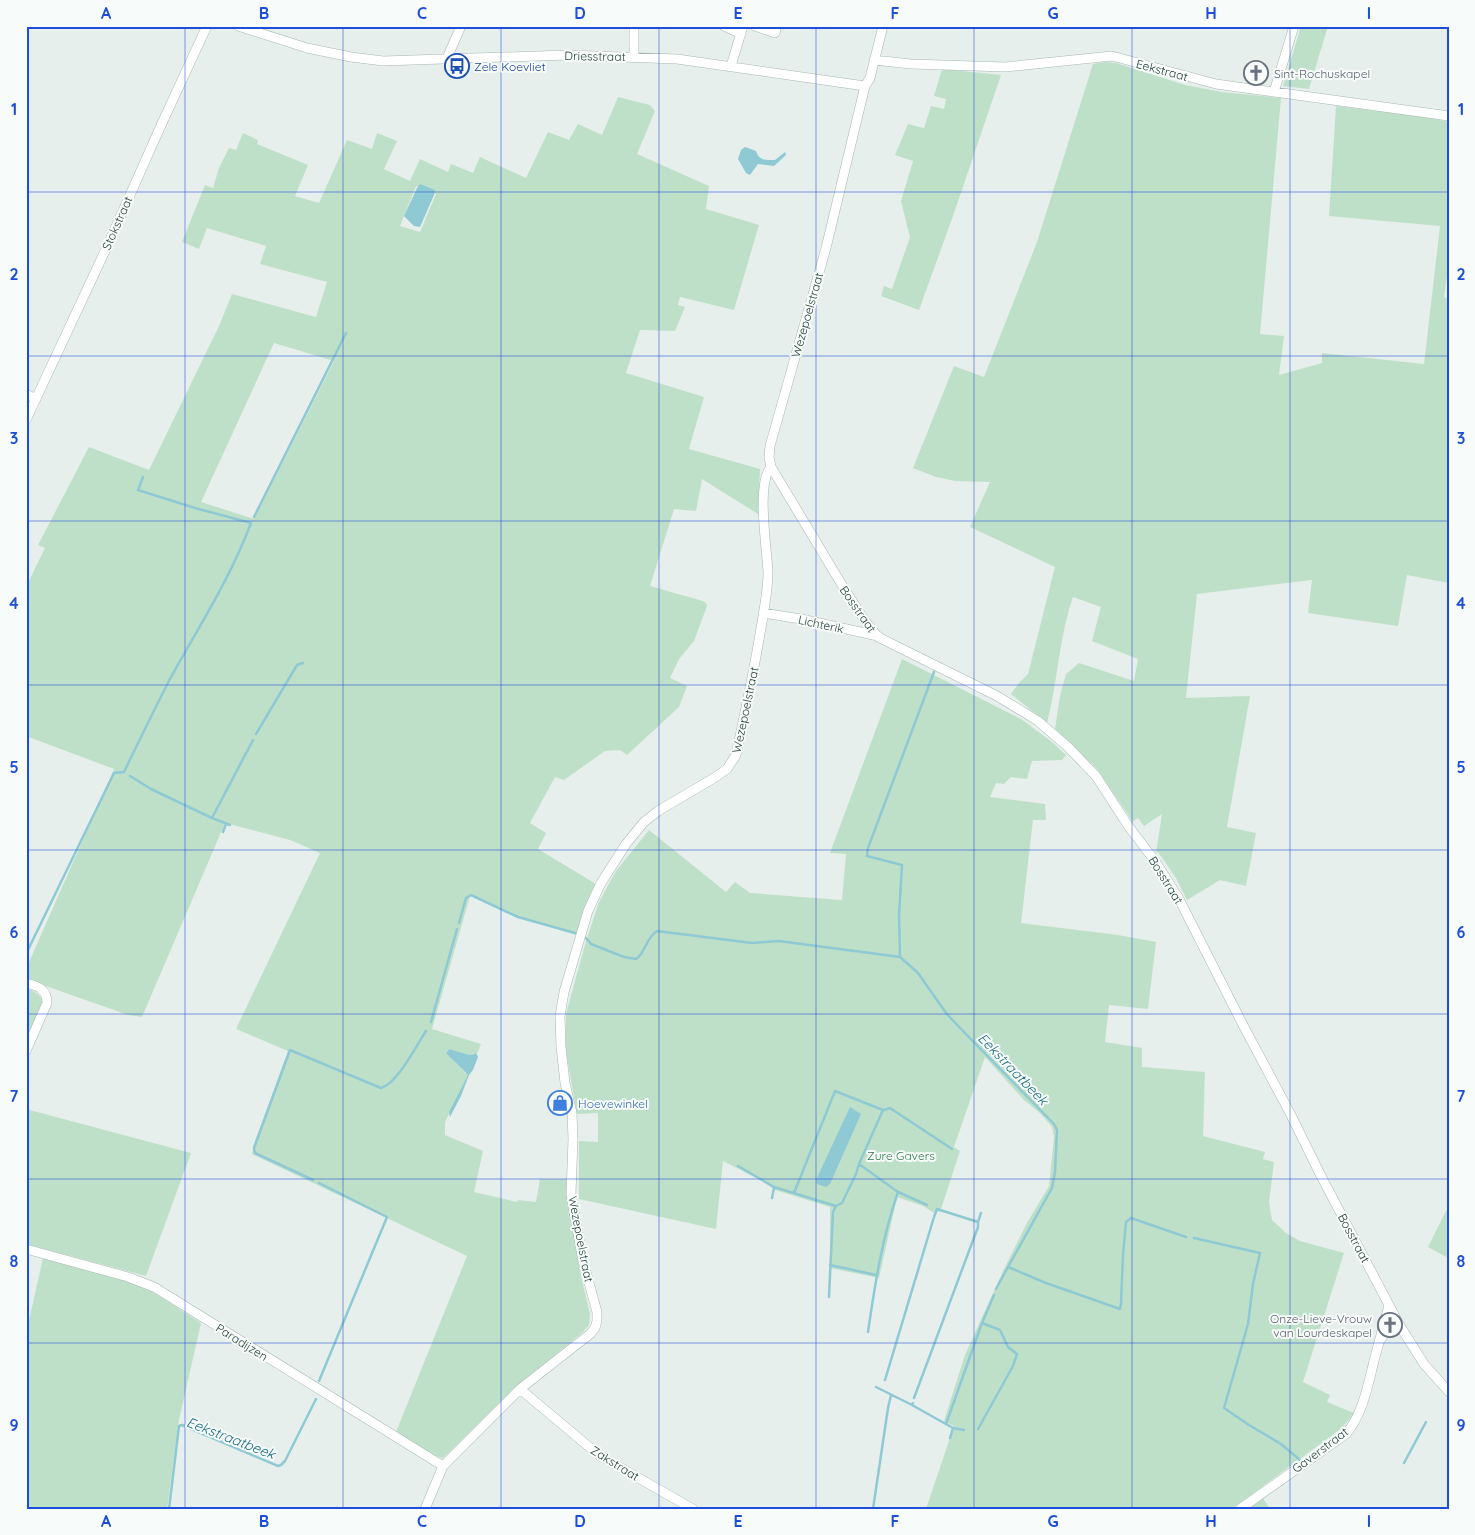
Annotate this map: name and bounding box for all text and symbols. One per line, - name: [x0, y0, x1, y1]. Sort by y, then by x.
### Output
- text: A: [101, 3, 112, 23]
- text: B: [259, 3, 269, 23]
- text: C: [417, 3, 427, 23]
- text: D: [574, 3, 586, 23]
- text: E: [733, 3, 743, 23]
- text: F: [891, 3, 900, 23]
- text: G: [1047, 3, 1059, 23]
- text: H: [1205, 3, 1217, 23]
- text: I: [1367, 3, 1371, 23]
- street label: Driesstraat: [564, 48, 626, 64]
- bus stop icon: Zele Koevliet: [444, 53, 470, 79]
- street label: Eekstraat: [1135, 56, 1189, 84]
- place label: Zele Koevliet: [474, 59, 546, 74]
- church icon: Sint-Rochuskapel: [1243, 60, 1269, 86]
- place label: Sint-Rochuskapel: [1274, 66, 1370, 81]
- text: 1: [11, 99, 17, 119]
- text: 1: [1458, 99, 1464, 119]
- street label: Stokstraat: [99, 194, 135, 252]
- text: 2: [9, 264, 19, 284]
- text: 2: [1456, 264, 1466, 284]
- street label: Wezepoelstraat: [788, 271, 826, 359]
- text: 3: [10, 428, 18, 448]
- text: 3: [1457, 428, 1465, 448]
- street label: Bosstraat: [836, 583, 880, 635]
- text: 4: [9, 593, 19, 613]
- text: 4: [1456, 593, 1466, 613]
- street label: Lichterik: [797, 612, 845, 636]
- street label: Wezepoelstraat: [729, 666, 761, 754]
- text: 5: [9, 757, 19, 777]
- text: 5: [1456, 757, 1466, 777]
- street label: Bosstraat: [1145, 853, 1187, 907]
- text: 6: [10, 922, 19, 942]
- text: 6: [1457, 922, 1466, 942]
- water label: Eekstraatbeek: [974, 1029, 1053, 1110]
- text: 7: [10, 1086, 19, 1106]
- text: 7: [1457, 1086, 1466, 1106]
- shop icon: Hoevewinkel: [547, 1090, 573, 1116]
- place label: Hoevewinkel: [578, 1096, 648, 1111]
- park label: Zure Gavers: [867, 1148, 935, 1163]
- street label: Wezepoelstraat: [565, 1195, 597, 1283]
- street label: Bosstraat: [1335, 1211, 1373, 1265]
- text: 8: [10, 1251, 19, 1271]
- text: 8: [1457, 1251, 1466, 1271]
- place label: Onze-Lieve-Vrouw van Lourdeskapel: [1270, 1311, 1372, 1340]
- church icon: Onze-Lieve-Vrouw van Lourdeskapel: [1377, 1312, 1403, 1338]
- street label: Paradijzen: [213, 1320, 271, 1364]
- water label: Eekstraatbeek: [184, 1413, 279, 1464]
- text: 9: [9, 1415, 19, 1435]
- text: 9: [1456, 1415, 1466, 1435]
- street label: Gaverstraat: [1289, 1424, 1351, 1476]
- street label: Zakstraat: [588, 1442, 642, 1484]
- text: A: [101, 1511, 112, 1531]
- text: B: [259, 1511, 269, 1531]
- text: C: [417, 1511, 427, 1531]
- text: D: [574, 1511, 586, 1531]
- text: E: [733, 1511, 743, 1531]
- text: F: [891, 1511, 900, 1531]
- text: G: [1047, 1511, 1059, 1531]
- text: H: [1205, 1511, 1217, 1531]
- text: I: [1367, 1511, 1371, 1531]

